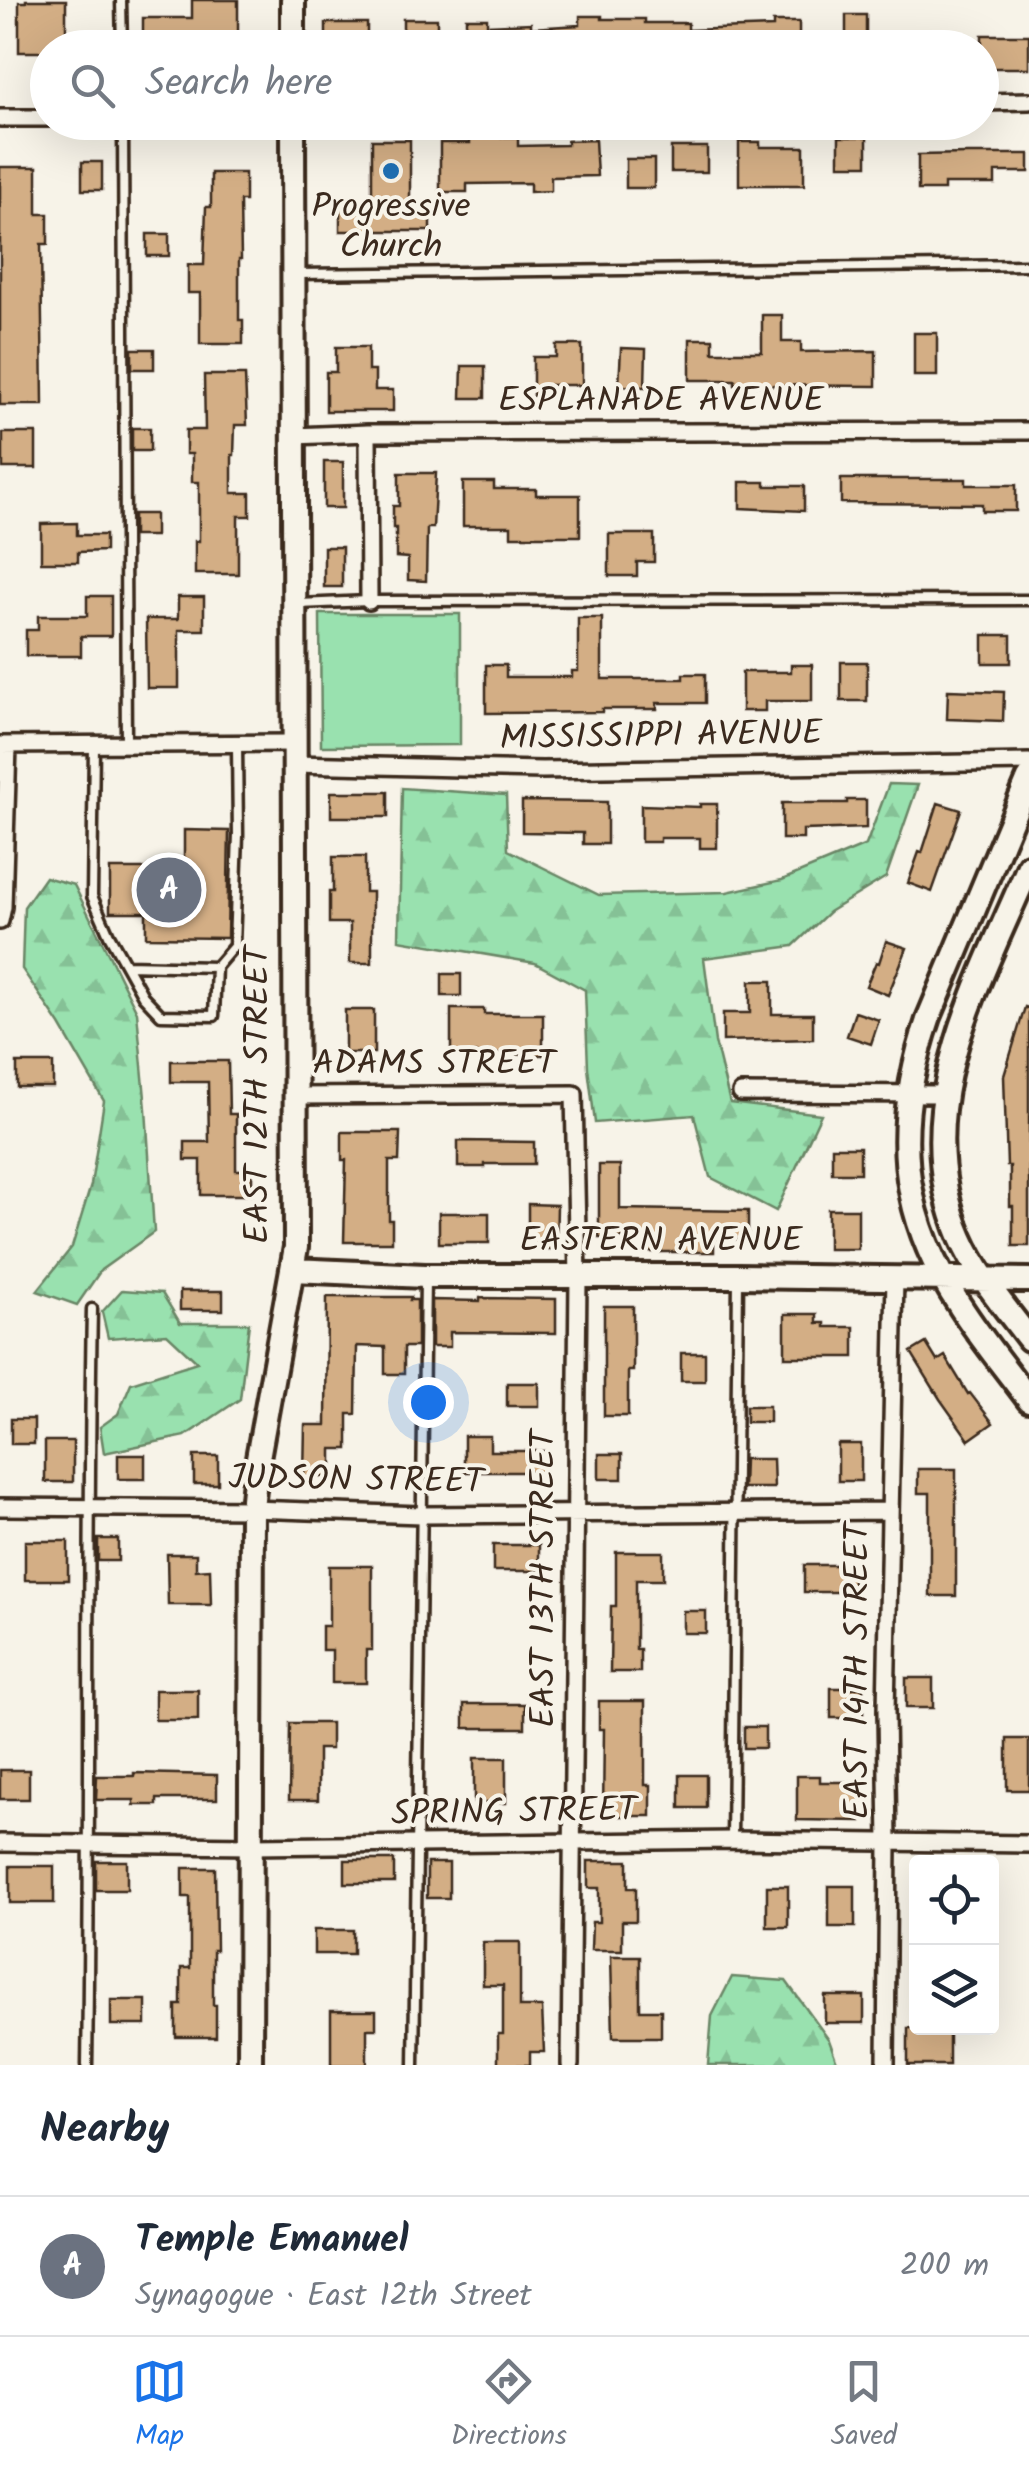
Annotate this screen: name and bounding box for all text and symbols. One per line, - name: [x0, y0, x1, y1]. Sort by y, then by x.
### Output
- search box: [30, 30, 999, 140]
- text: Search here: [145, 55, 332, 115]
- icon: search: [65, 58, 120, 113]
- marker: Progressive Church: [380, 160, 402, 182]
- place label: Progressive Church: [311, 180, 471, 276]
- street label: ESPLANADE AVENUE: [498, 374, 826, 430]
- street label: MISSISSIPPI AVENUE: [499, 706, 824, 768]
- pin: A: [136, 852, 202, 928]
- street label: EAST 12TH STREET: [231, 943, 287, 1244]
- street label: ADAMS STREET: [313, 1037, 559, 1093]
- street label: EASTERN AVENUE: [519, 1214, 804, 1270]
- your location: [403, 1377, 454, 1428]
- street label: EAST 13TH STREET: [517, 1427, 573, 1728]
- street label: JUDSON STREET: [228, 1451, 487, 1511]
- street label: EAST 14TH STREET: [831, 1519, 887, 1820]
- street label: SPRING STREET: [391, 1783, 640, 1843]
- map controls: [909, 1855, 999, 2035]
- button: locate: [909, 1855, 999, 1945]
- button: layers: [909, 1945, 999, 2035]
- text: Nearby: [40, 2097, 169, 2164]
- text: Temple Emanuel: [135, 2211, 409, 2271]
- text: A: [62, 2241, 83, 2292]
- text: 200 m: [900, 2241, 989, 2292]
- text: Synagogue · East 12th Street: [135, 2271, 532, 2322]
- tab: Map: [132, 2354, 187, 2459]
- tab: Directions: [451, 2354, 567, 2459]
- tab: Saved: [831, 2354, 897, 2459]

